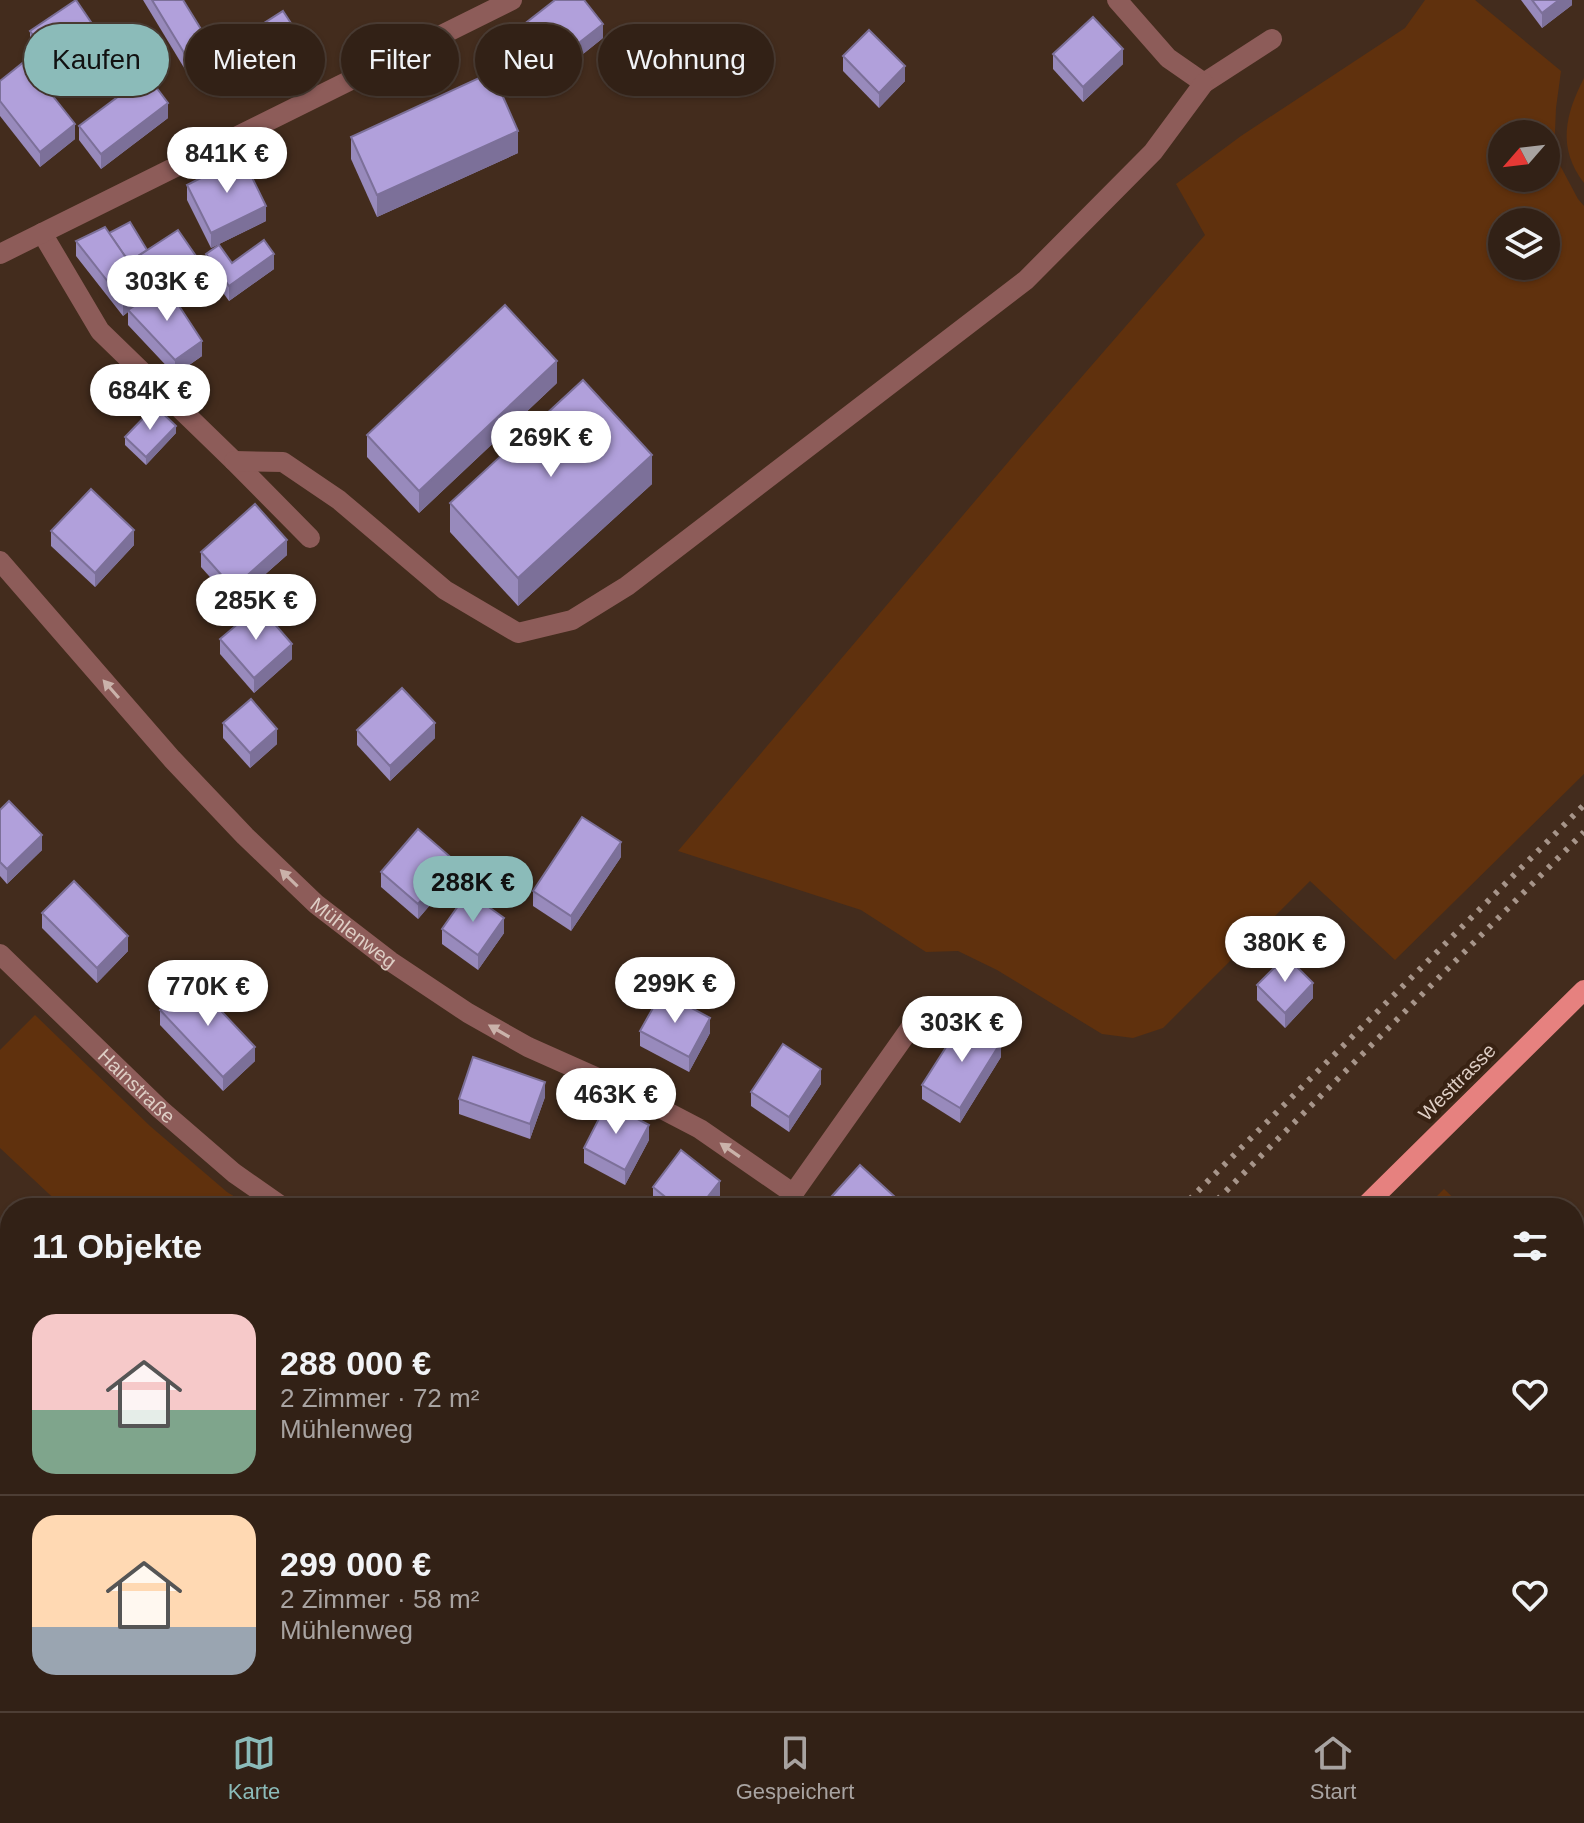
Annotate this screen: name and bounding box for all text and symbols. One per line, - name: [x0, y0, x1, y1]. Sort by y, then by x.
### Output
- chip: Kaufen: [24, 24, 169, 96]
- chip: Mieten: [185, 24, 325, 96]
- chip: Filter: [341, 24, 459, 96]
- chip: Neu: [475, 24, 582, 96]
- chip: Wohnung: [598, 24, 774, 96]
- north arrow: [1488, 120, 1560, 192]
- map controls: [1488, 120, 1560, 280]
- pin: 841K €: [162, 127, 292, 195]
- text: 841K €: [185, 138, 269, 168]
- button: layers: [1488, 208, 1560, 280]
- pin: 303K €: [102, 255, 232, 323]
- text: 303K €: [125, 266, 209, 296]
- pin: 684K €: [85, 364, 215, 432]
- text: 684K €: [108, 375, 192, 405]
- pin: 269K €: [486, 411, 616, 479]
- text: 269K €: [509, 422, 593, 452]
- pin: 285K €: [191, 574, 321, 642]
- text: 285K €: [214, 585, 298, 615]
- one-way arrow: [103, 679, 121, 699]
- pin: 288K €: [408, 856, 538, 924]
- text: 288K €: [431, 867, 515, 897]
- one-way arrow: [280, 870, 299, 888]
- street label: Mühlenweg: [306, 893, 401, 973]
- pin: 380K €: [1220, 916, 1350, 984]
- text: 380K €: [1243, 927, 1327, 957]
- pin: 299K €: [610, 957, 740, 1025]
- pin: 770K €: [143, 960, 273, 1028]
- text: 299K €: [633, 968, 717, 998]
- text: 770K €: [166, 971, 250, 1001]
- pin: 303K €: [897, 996, 1027, 1064]
- text: 303K €: [920, 1007, 1004, 1037]
- one-way arrow: [488, 1024, 510, 1038]
- street label: Westtrasse: [1414, 1039, 1500, 1125]
- street label: Hainstraße: [94, 1044, 179, 1128]
- pin: 463K €: [551, 1068, 681, 1136]
- text: 463K €: [574, 1079, 658, 1109]
- one-way arrow: [719, 1143, 740, 1158]
- icon: filters: [1508, 1224, 1552, 1268]
- text: 11 Objekte: [32, 1227, 202, 1265]
- text: 288 000 €: [280, 1344, 431, 1382]
- icon: home: [96, 1346, 192, 1442]
- icon: heart: [1508, 1372, 1552, 1416]
- text: 2 Zimmer · 72 m²: [280, 1383, 479, 1413]
- text: Mühlenweg: [280, 1414, 413, 1444]
- text: 299 000 €: [280, 1545, 431, 1583]
- icon: home: [96, 1547, 192, 1643]
- icon: heart: [1508, 1573, 1552, 1617]
- text: 2 Zimmer · 58 m²: [280, 1584, 479, 1614]
- text: Mühlenweg: [280, 1615, 413, 1645]
- tab: Karte: [228, 1731, 280, 1805]
- tab: Gespeichert: [736, 1731, 854, 1805]
- tab: Start: [1310, 1731, 1356, 1805]

